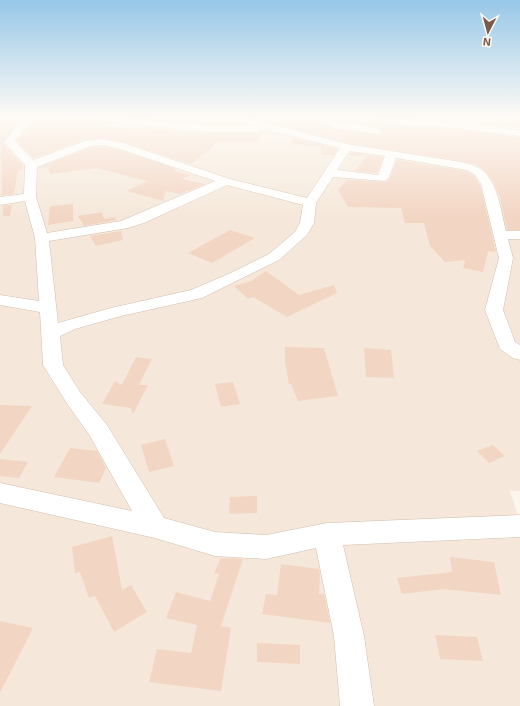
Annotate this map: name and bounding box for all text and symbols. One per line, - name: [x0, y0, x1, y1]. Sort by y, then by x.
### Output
- north arrow: [468, 12, 508, 52]
- text: N: [482, 36, 492, 49]

